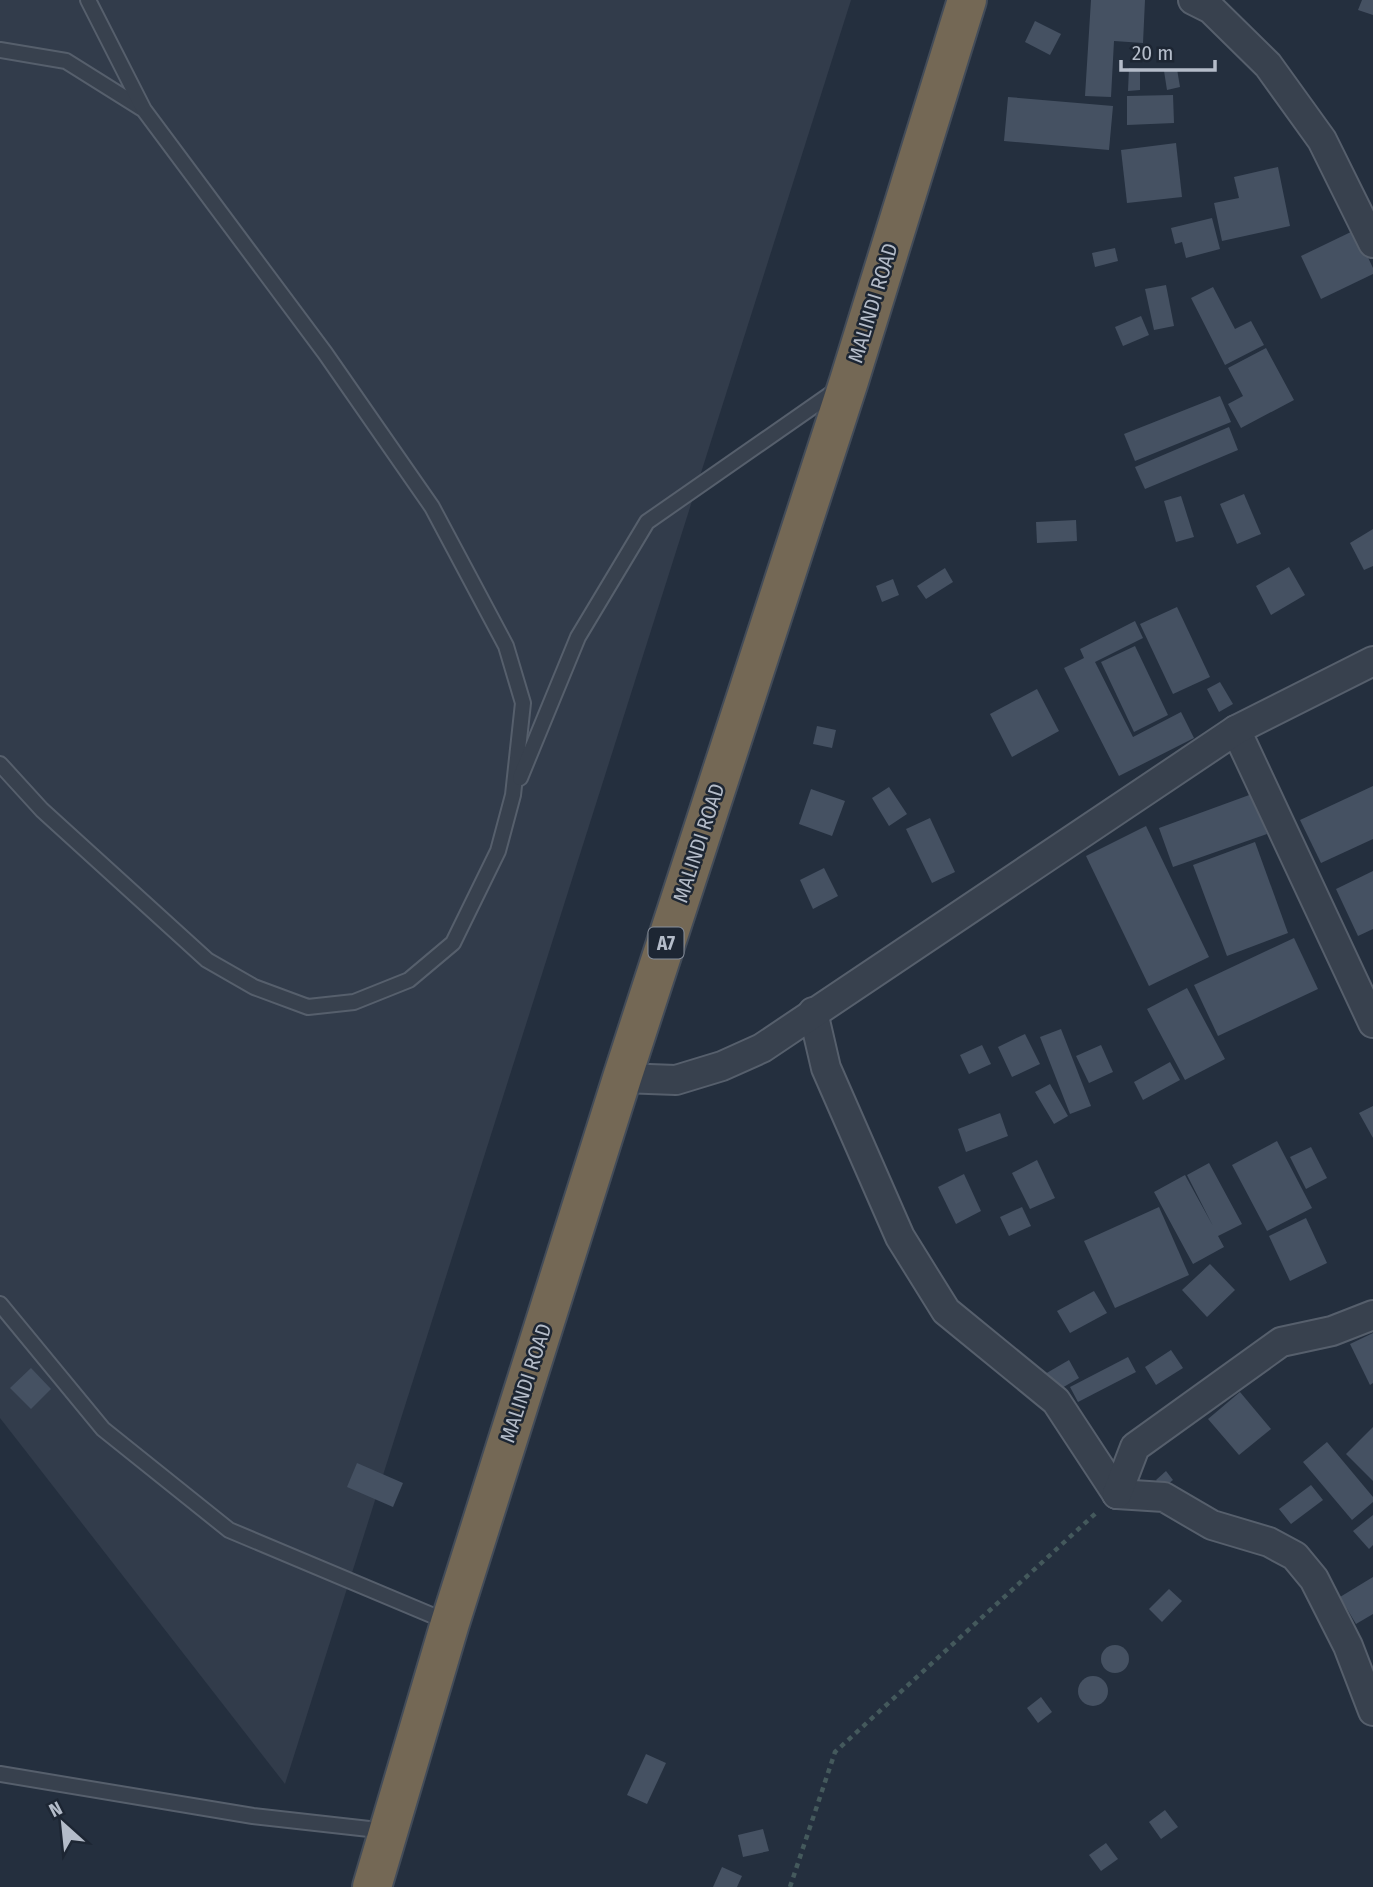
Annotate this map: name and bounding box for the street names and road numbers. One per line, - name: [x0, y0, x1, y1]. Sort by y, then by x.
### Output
- street label: MALINDI ROAD: [842, 240, 904, 366]
- street label: MALINDI ROAD: [668, 780, 730, 906]
- road number: A7: [648, 928, 684, 959]
- street label: MALINDI ROAD: [495, 1320, 557, 1446]

